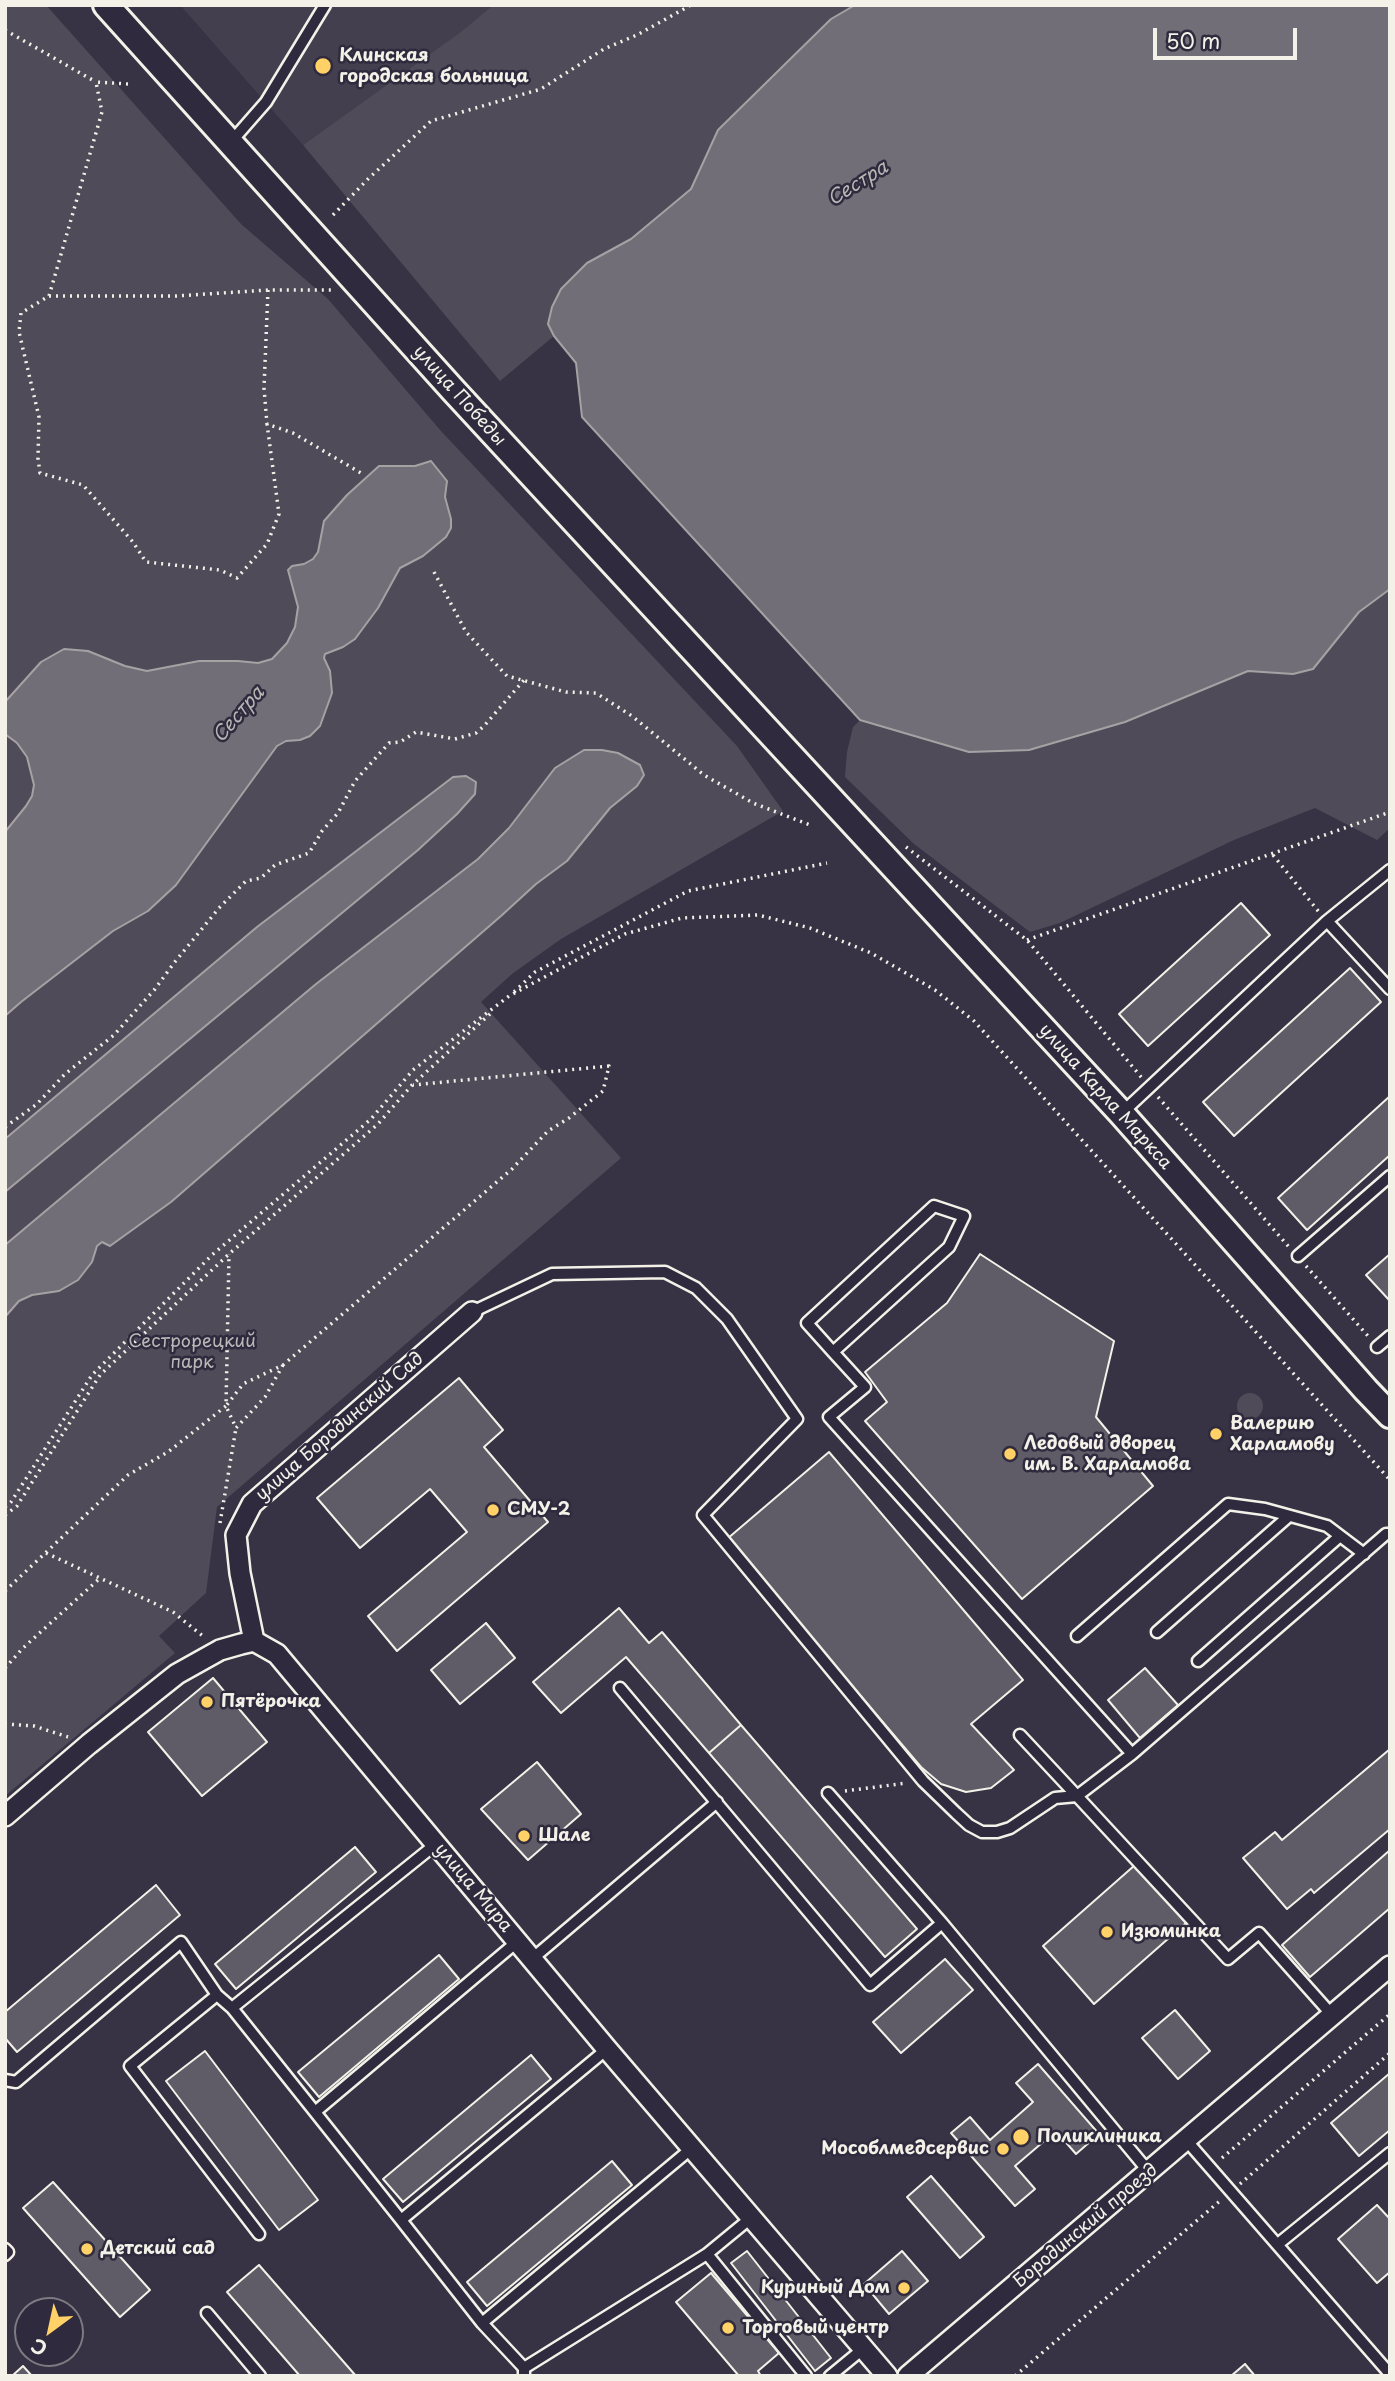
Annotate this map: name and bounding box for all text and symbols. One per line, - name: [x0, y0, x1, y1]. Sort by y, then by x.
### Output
- scale bar: [1157, 14, 1300, 58]
- text: 50 m: [1166, 24, 1220, 56]
- place label: Клинская городская больница: [339, 45, 529, 88]
- marker: Клинская городская больница: [313, 56, 333, 76]
- water label: Сестра: [824, 157, 892, 211]
- street label: улица Победы: [408, 341, 510, 451]
- water label: Сестра: [209, 682, 269, 748]
- street label: улица Карла Маркса: [1034, 1020, 1176, 1174]
- park label: Сестрорецкий парк: [128, 1331, 256, 1374]
- street label: улица Бородинский Сад: [252, 1348, 428, 1506]
- place label: Валерию Харламову: [1230, 1413, 1334, 1456]
- marker: Валерию Харламову: [1208, 1426, 1224, 1442]
- place label: Ледовый дворец им. В. Харламова: [1024, 1433, 1191, 1476]
- marker: Ледовый дворец им. В. Харламова: [1002, 1446, 1018, 1462]
- place label: СМУ-2: [507, 1499, 570, 1521]
- marker: СМУ-2: [485, 1502, 501, 1518]
- place label: Пятёрочка: [221, 1691, 321, 1713]
- marker: Пятёрочка: [199, 1694, 215, 1710]
- place label: Шале: [538, 1825, 591, 1847]
- marker: Шале: [516, 1828, 532, 1844]
- street label: улица Мира: [430, 1839, 516, 1937]
- place label: Изюминка: [1121, 1921, 1221, 1943]
- marker: Изюминка: [1099, 1924, 1115, 1940]
- place label: Поликлиника: [1037, 2126, 1162, 2148]
- marker: Поликлиника: [1011, 2127, 1031, 2147]
- place label: Мособлмедсервис: [821, 2138, 989, 2160]
- marker: Мособлмедсервис: [995, 2141, 1011, 2157]
- street label: Бородинский проезд: [1010, 2159, 1162, 2293]
- place label: Детский сад: [101, 2238, 215, 2260]
- marker: Детский сад: [79, 2241, 95, 2257]
- place label: Куриный Дом: [761, 2277, 890, 2299]
- marker: Куриный Дом: [896, 2280, 912, 2296]
- north arrow: [14, 2297, 84, 2367]
- place label: Торговый центр: [742, 2317, 889, 2339]
- marker: Торговый центр: [720, 2320, 736, 2336]
- text: С: [25, 2332, 52, 2364]

